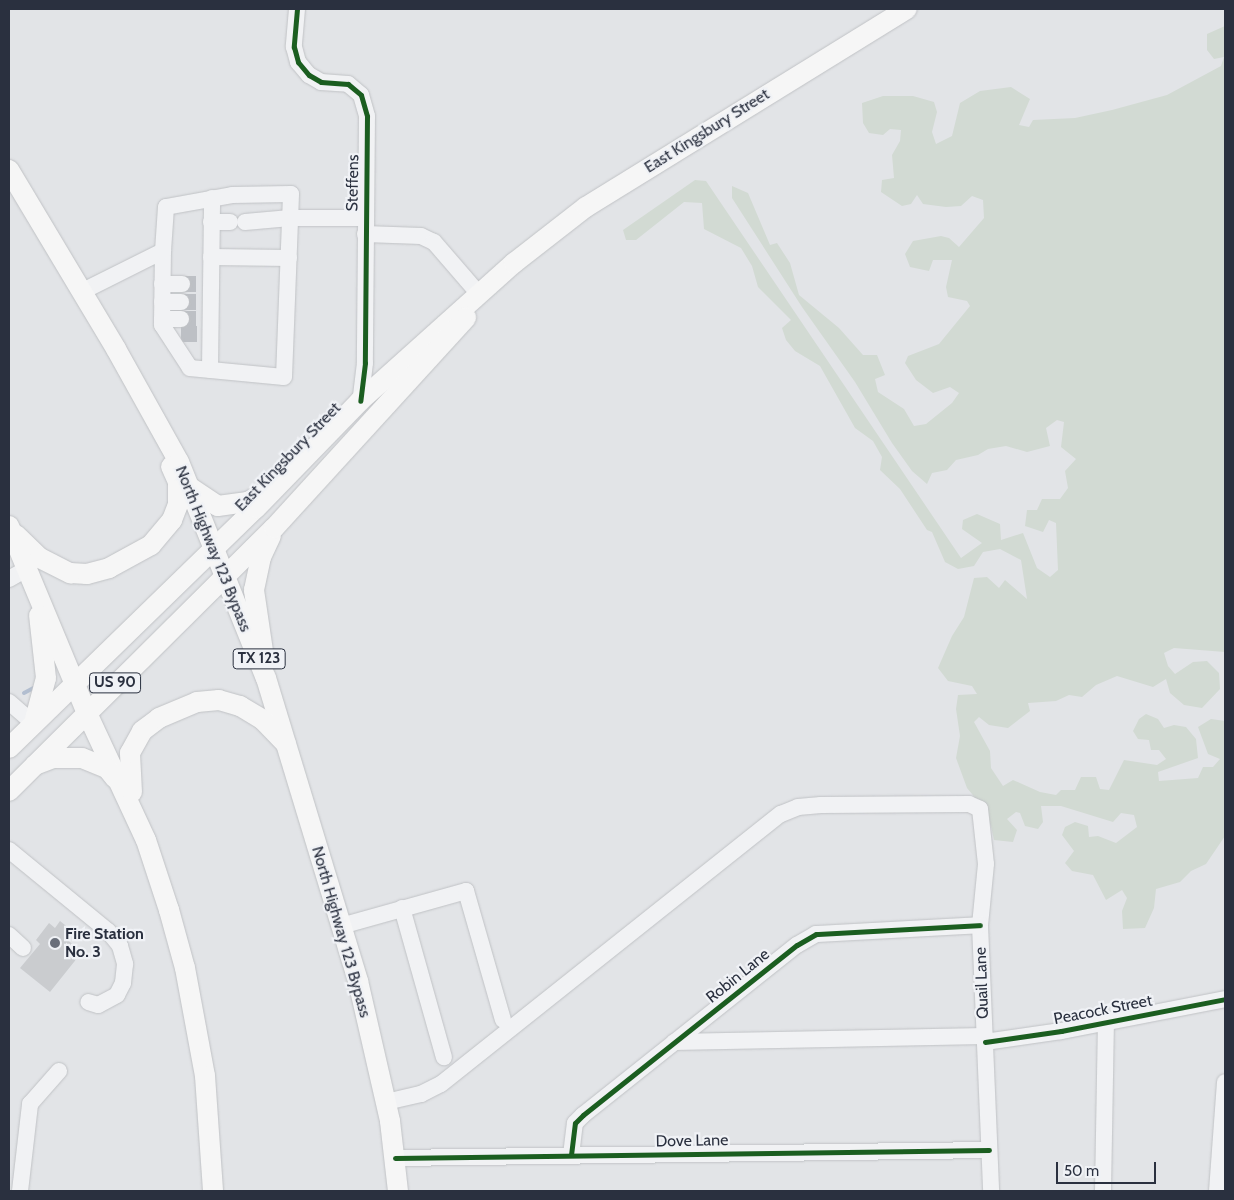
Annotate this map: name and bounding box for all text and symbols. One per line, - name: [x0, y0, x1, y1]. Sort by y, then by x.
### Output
- street label: East Kingsbury Street: [641, 85, 773, 177]
- street label: Steffens: [343, 154, 363, 212]
- street label: East Kingsbury Street: [231, 399, 345, 515]
- street label: North Highway 123 Bypass: [171, 463, 255, 635]
- road number: TX 123: [232, 646, 286, 672]
- road number: US 90: [89, 670, 141, 696]
- street label: North Highway 123 Bypass: [307, 844, 375, 1020]
- place label: Fire Station No. 3: [65, 924, 144, 962]
- marker: Fire Station No. 3: [49, 937, 61, 949]
- street label: Robin Lane: [703, 945, 773, 1007]
- street label: Quail Lane: [971, 947, 993, 1019]
- street label: Peacock Street: [1052, 991, 1154, 1029]
- street label: Dove Lane: [656, 1131, 728, 1151]
- scale bar: [1059, 1152, 1159, 1184]
- text: 50 m: [1064, 1162, 1099, 1180]

